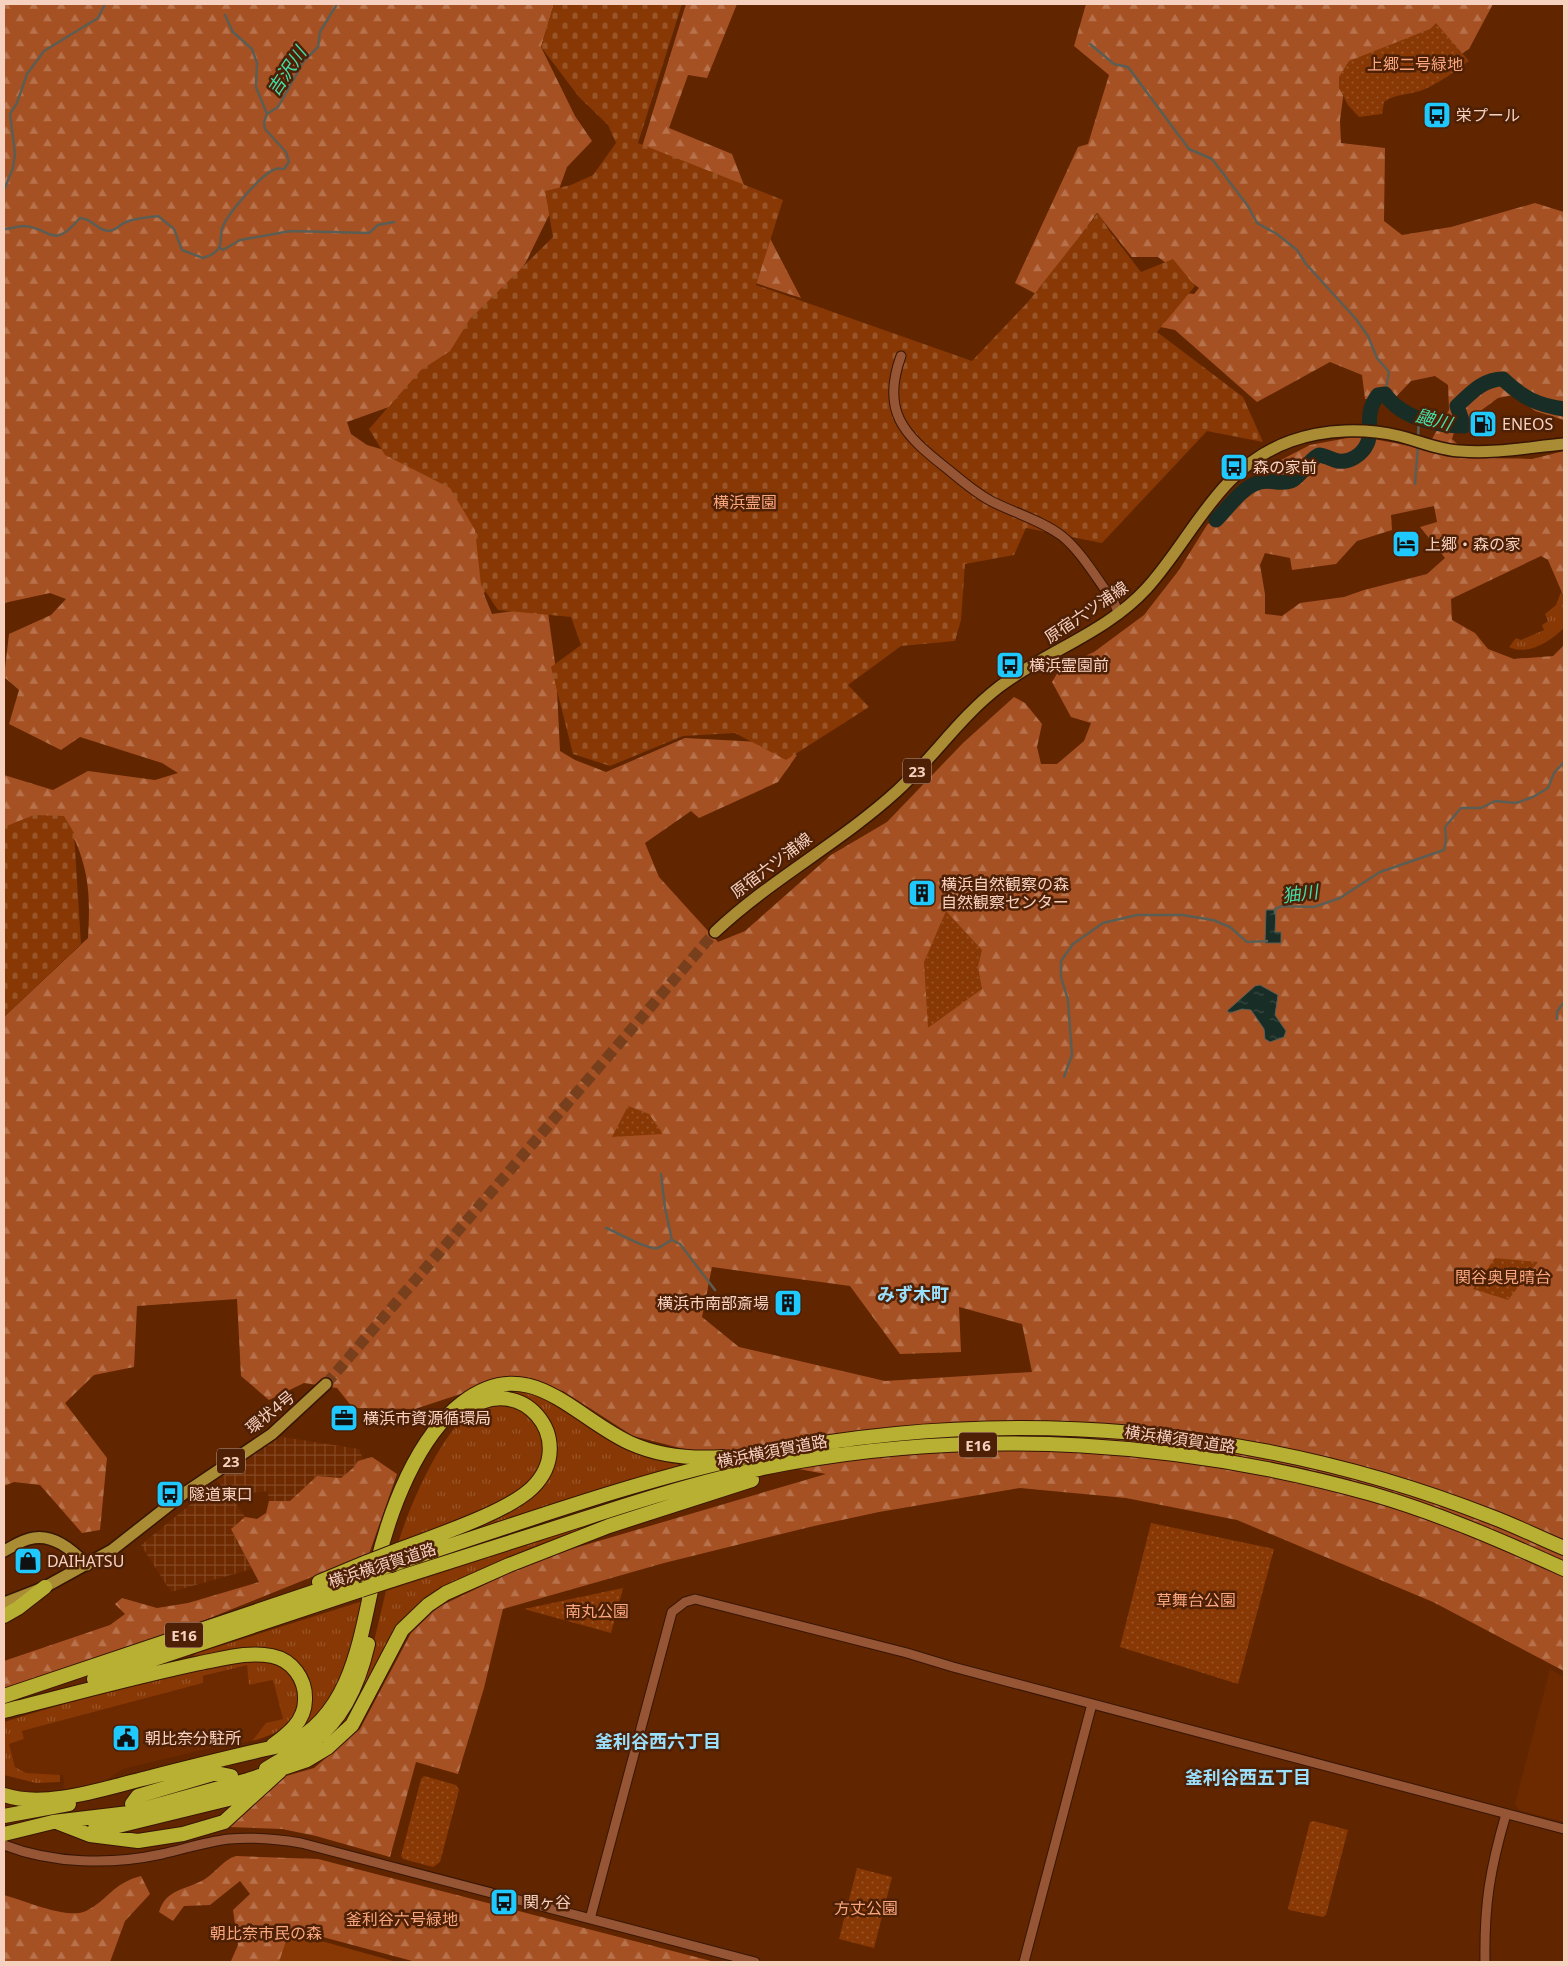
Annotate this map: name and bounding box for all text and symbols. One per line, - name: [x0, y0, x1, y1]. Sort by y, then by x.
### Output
- water label: 吉沢川: [261, 40, 312, 100]
- park label: 上郷二号緑地: [1367, 53, 1463, 75]
- bus stop icon: 栄プール: [1422, 100, 1452, 130]
- place label: 栄プール: [1456, 104, 1520, 126]
- water label: 鼬川: [1414, 403, 1456, 436]
- fuel station icon: ENEOS: [1468, 409, 1498, 439]
- place label: ENEOS: [1502, 413, 1553, 435]
- bus stop icon: 森の家前: [1219, 452, 1249, 482]
- place label: 森の家前: [1253, 456, 1317, 478]
- park label: 横浜霊園: [713, 491, 777, 513]
- hotel icon: 上郷・森の家: [1391, 529, 1421, 559]
- place label: 上郷・森の家: [1425, 533, 1521, 555]
- street label: 原宿六ツ浦線: [1040, 576, 1132, 648]
- bus stop icon: 横浜霊園前: [995, 650, 1025, 680]
- place label: 横浜霊園前: [1029, 654, 1109, 676]
- road number: 23: [903, 758, 931, 784]
- street label: 原宿六ツ浦線: [726, 827, 816, 903]
- place label: 横浜自然観察の森 自然観察センター: [941, 873, 1069, 913]
- building icon: 横浜自然観察の森 自然観察センター: [907, 878, 937, 908]
- water label: 㹨川: [1281, 879, 1321, 907]
- park label: 関谷奥見晴台: [1455, 1266, 1551, 1288]
- district label: みず木町: [877, 1282, 949, 1306]
- building icon: 横浜市南部斎場: [773, 1288, 803, 1318]
- place label: 横浜市南部斎場: [657, 1292, 769, 1314]
- street label: 環状4号: [241, 1385, 299, 1439]
- office icon: 横浜市資源循環局: [329, 1403, 359, 1433]
- place label: 横浜市資源循環局: [363, 1407, 491, 1429]
- street label: 横浜横須賀道路: [1123, 1420, 1237, 1458]
- street label: 横浜横須賀道路: [715, 1430, 829, 1472]
- road number: E16: [959, 1432, 997, 1458]
- road number: 23: [217, 1448, 245, 1474]
- bus stop icon: 隧道東口: [155, 1479, 185, 1509]
- place label: 隧道東口: [189, 1483, 253, 1505]
- street label: 横浜横須賀道路: [325, 1537, 439, 1593]
- shop icon: DAIHATSU: [13, 1546, 43, 1576]
- place label: DAIHATSU: [47, 1550, 124, 1572]
- park label: 草舞台公園: [1156, 1589, 1236, 1611]
- park label: 南丸公園: [565, 1600, 629, 1622]
- road number: E16: [165, 1622, 203, 1648]
- public building icon: 朝比奈分駐所: [111, 1723, 141, 1753]
- place label: 朝比奈分駐所: [145, 1727, 241, 1749]
- district label: 釜利谷西六丁目: [595, 1729, 721, 1753]
- district label: 釜利谷西五丁目: [1185, 1765, 1311, 1789]
- bus stop icon: 関ヶ谷: [489, 1887, 519, 1917]
- place label: 関ヶ谷: [523, 1891, 571, 1913]
- park label: 方丈公園: [834, 1897, 898, 1919]
- park label: 釜利谷六号緑地: [346, 1908, 458, 1930]
- park label: 朝比奈市民の森: [210, 1922, 322, 1944]

